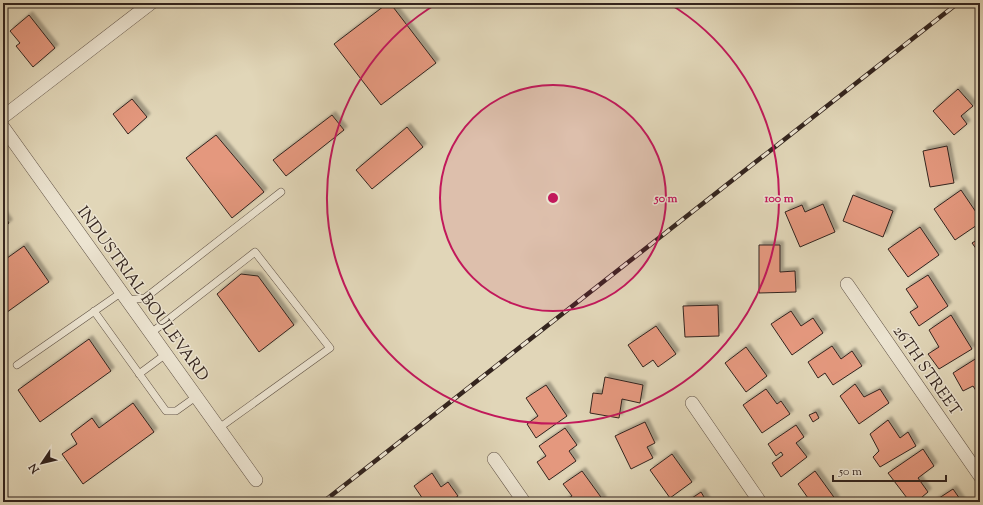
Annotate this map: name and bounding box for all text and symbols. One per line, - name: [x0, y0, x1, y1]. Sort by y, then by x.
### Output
- text: 50 m: [654, 190, 678, 208]
- text: 100 m: [763, 190, 794, 208]
- centre of rings: [546, 191, 560, 205]
- street label: INDUSTRIAL BOULEVARD: [71, 202, 213, 387]
- street label: 26TH STREET: [886, 322, 966, 421]
- north arrow: [22, 443, 62, 483]
- scale bar: [833, 457, 946, 483]
- text: N: [25, 460, 44, 477]
- text: 50 m: [838, 463, 862, 481]

